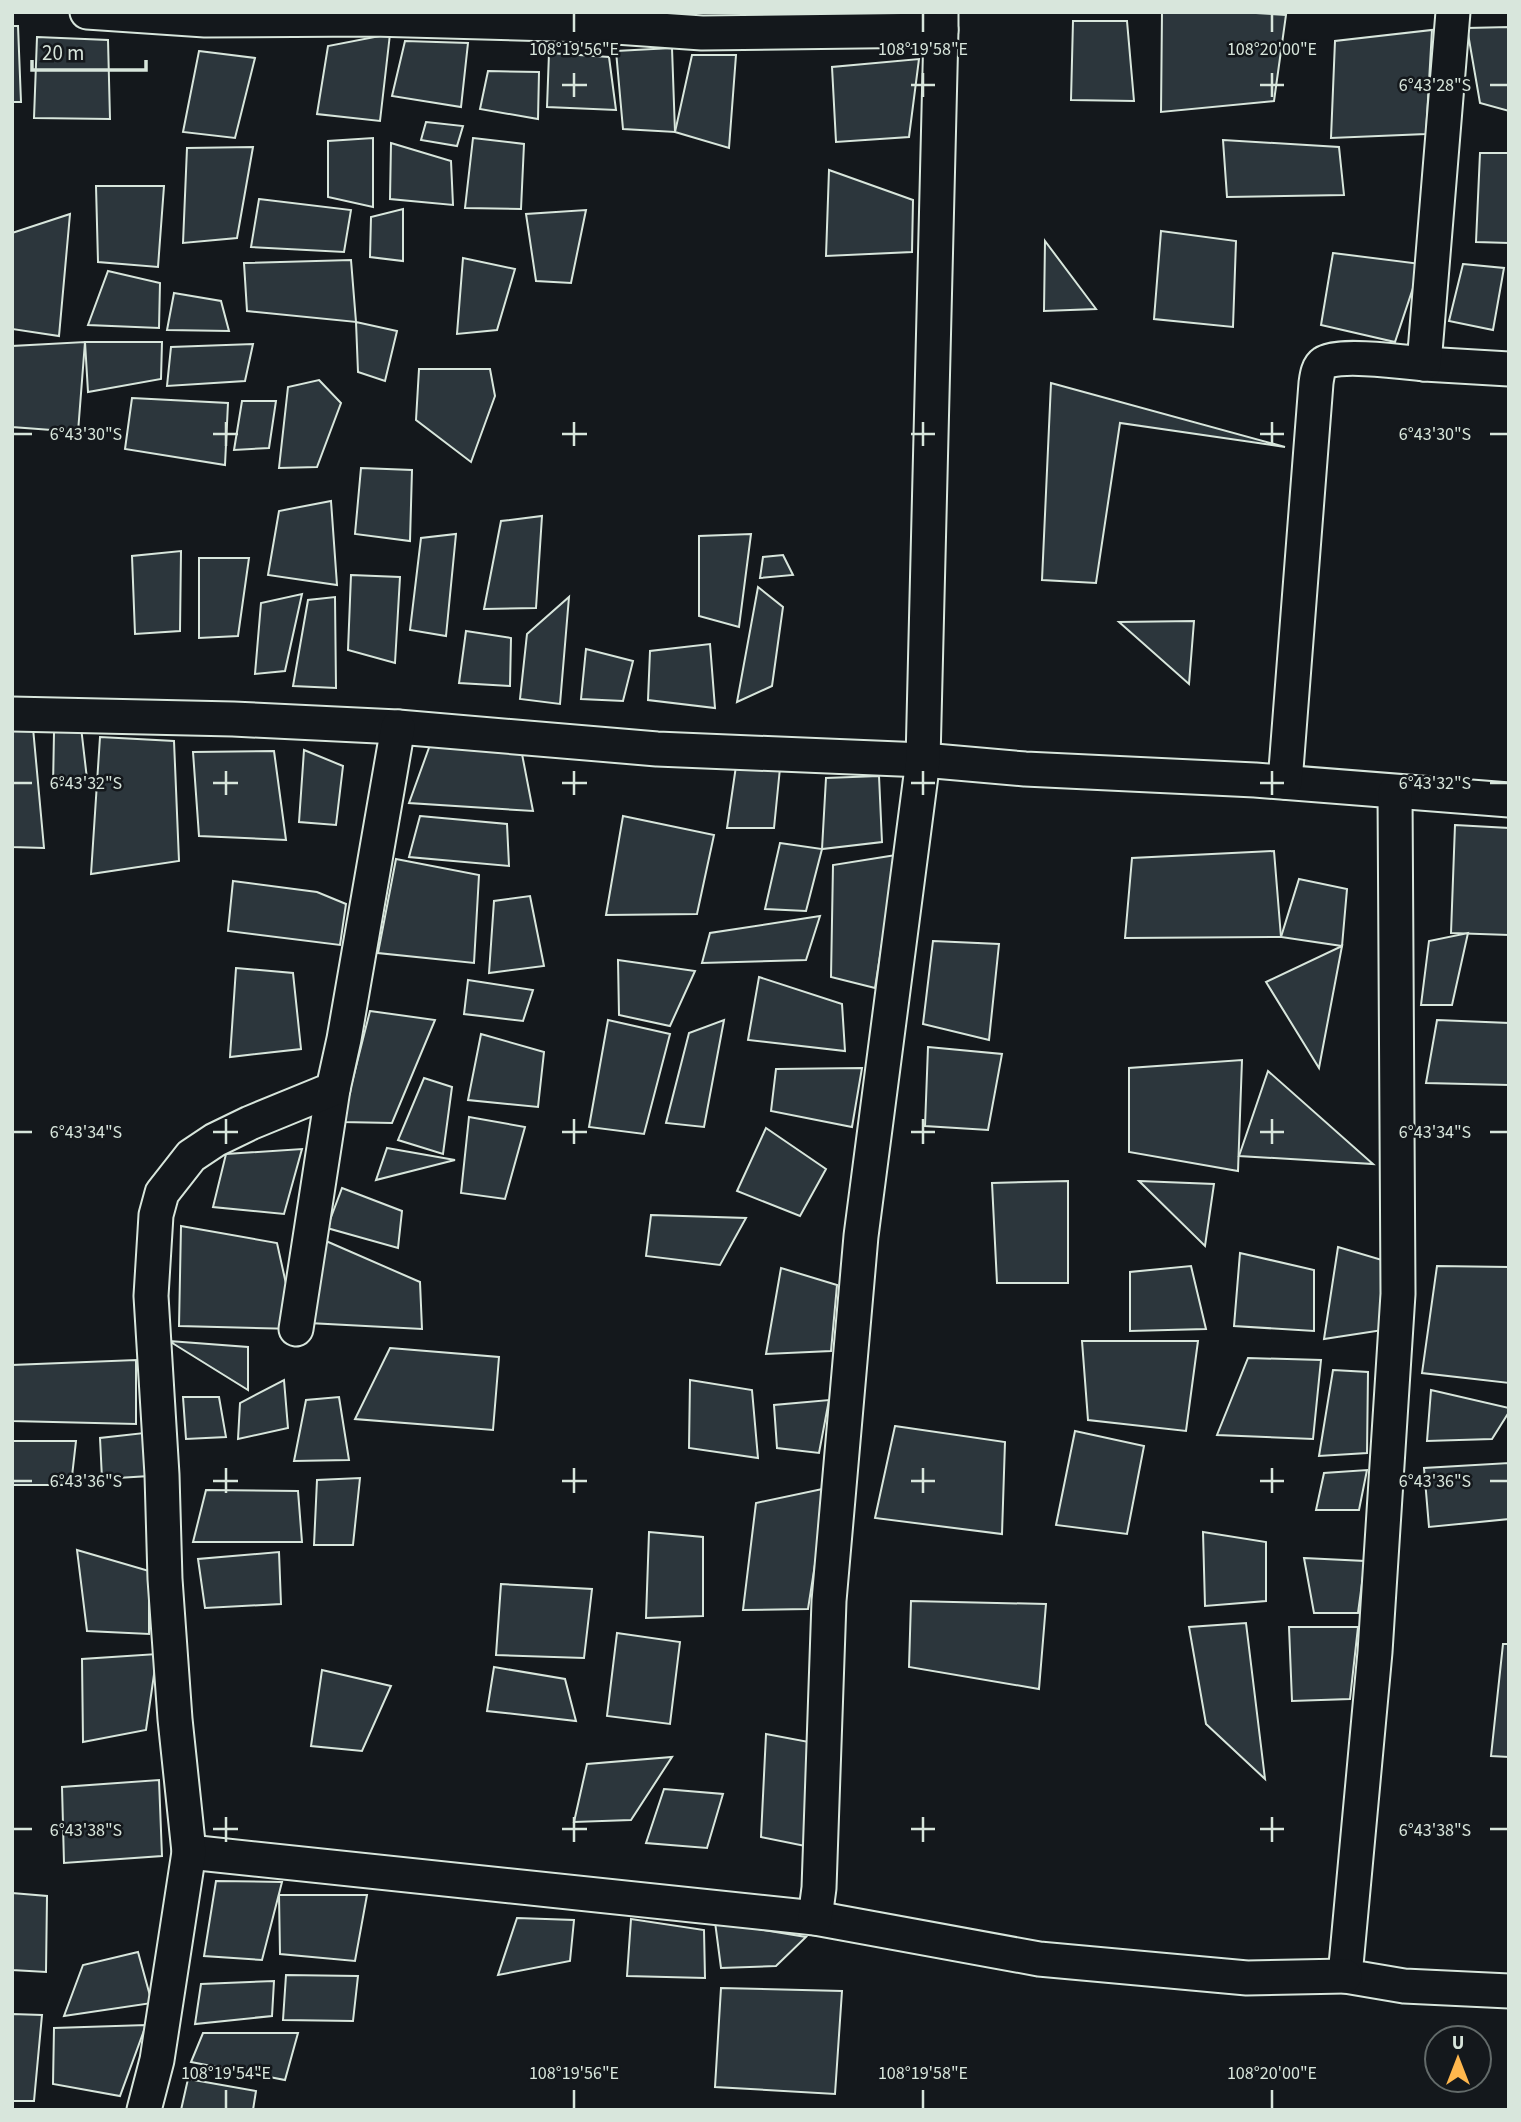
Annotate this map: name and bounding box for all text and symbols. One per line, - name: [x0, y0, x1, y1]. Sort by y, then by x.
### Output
- scale bar: [32, 28, 145, 72]
- text: 108°19'56"E: [529, 37, 619, 62]
- text: 108°19'58"E: [878, 37, 968, 62]
- text: 108°20'00"E: [1227, 37, 1317, 62]
- text: 20 m: [42, 38, 84, 68]
- text: 6°43'28"S: [1399, 73, 1471, 98]
- text: 6°43'30"S: [50, 422, 122, 447]
- text: 6°43'30"S: [1399, 422, 1471, 447]
- text: 6°43'32"S: [50, 771, 122, 796]
- text: 6°43'32"S: [1399, 771, 1471, 796]
- text: 6°43'34"S: [50, 1120, 122, 1145]
- text: 6°43'34"S: [1399, 1120, 1471, 1145]
- text: 6°43'36"S: [50, 1469, 122, 1494]
- text: 6°43'36"S: [1399, 1469, 1471, 1494]
- text: 6°43'38"S: [50, 1818, 122, 1843]
- text: 6°43'38"S: [1399, 1818, 1471, 1843]
- north arrow: [1423, 2024, 1493, 2094]
- text: U: [1452, 2030, 1464, 2057]
- text: 108°19'54"E: [181, 2061, 271, 2086]
- text: 108°19'56"E: [529, 2061, 619, 2086]
- text: 108°19'58"E: [878, 2061, 968, 2086]
- text: 108°20'00"E: [1227, 2061, 1317, 2086]

